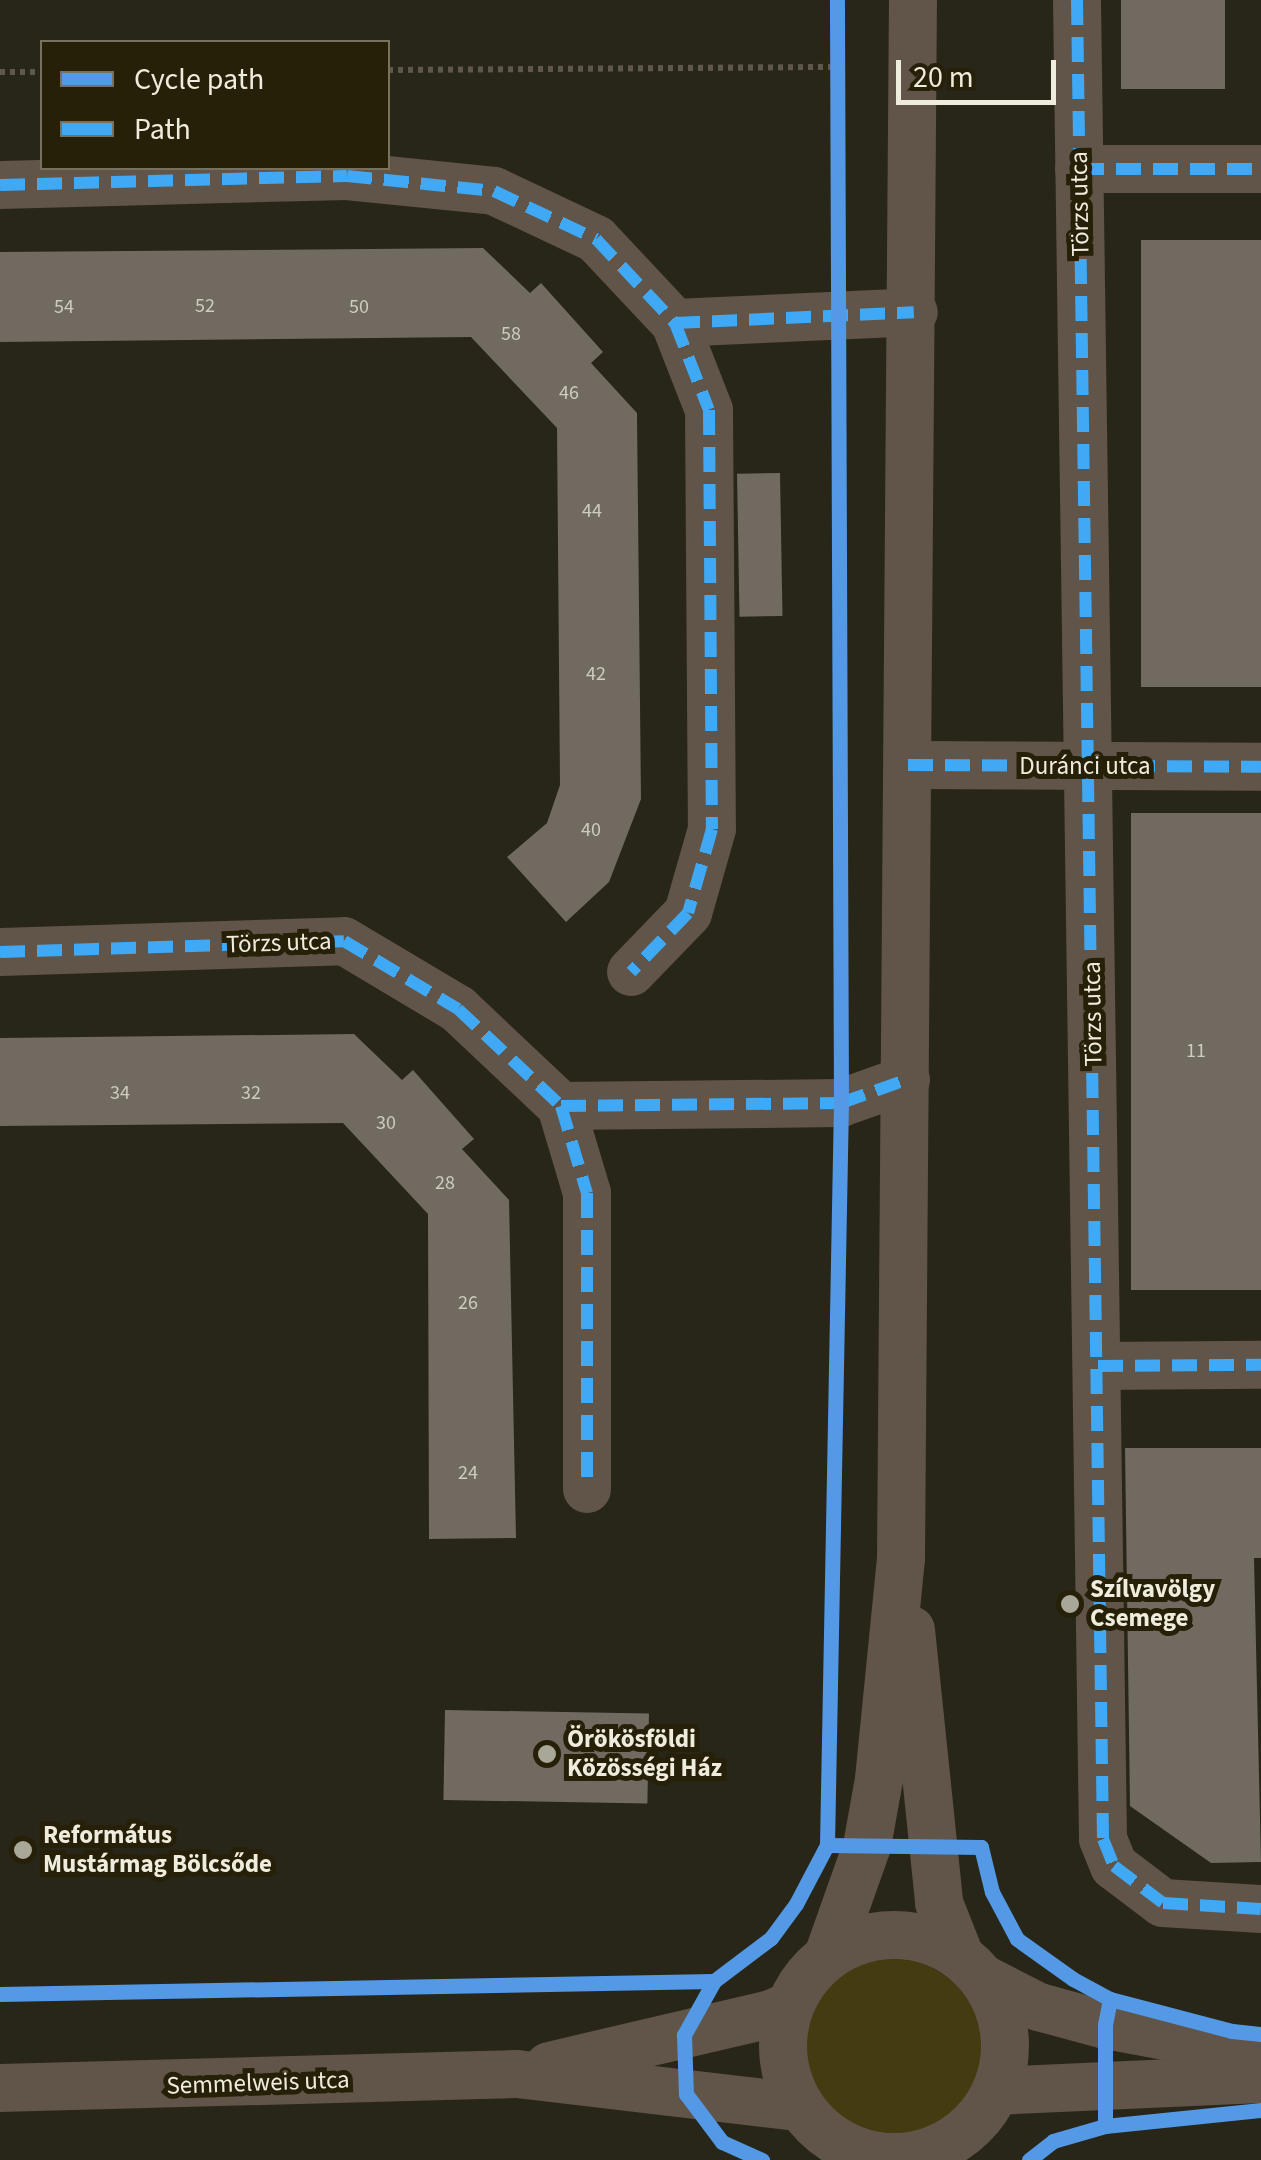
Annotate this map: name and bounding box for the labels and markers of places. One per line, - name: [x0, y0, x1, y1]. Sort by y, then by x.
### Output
- place label: Szílvavölgy Csemege: [1090, 1575, 1215, 1634]
- marker: Szílvavölgy Csemege: [1059, 1593, 1081, 1615]
- place label: Örökösföldi Közösségi Ház: [567, 1725, 722, 1784]
- marker: Örökösföldi Közösségi Ház: [536, 1743, 558, 1765]
- place label: Református Mustármag Bölcsőde: [43, 1821, 272, 1880]
- marker: Református Mustármag Bölcsőde: [12, 1839, 34, 1861]

